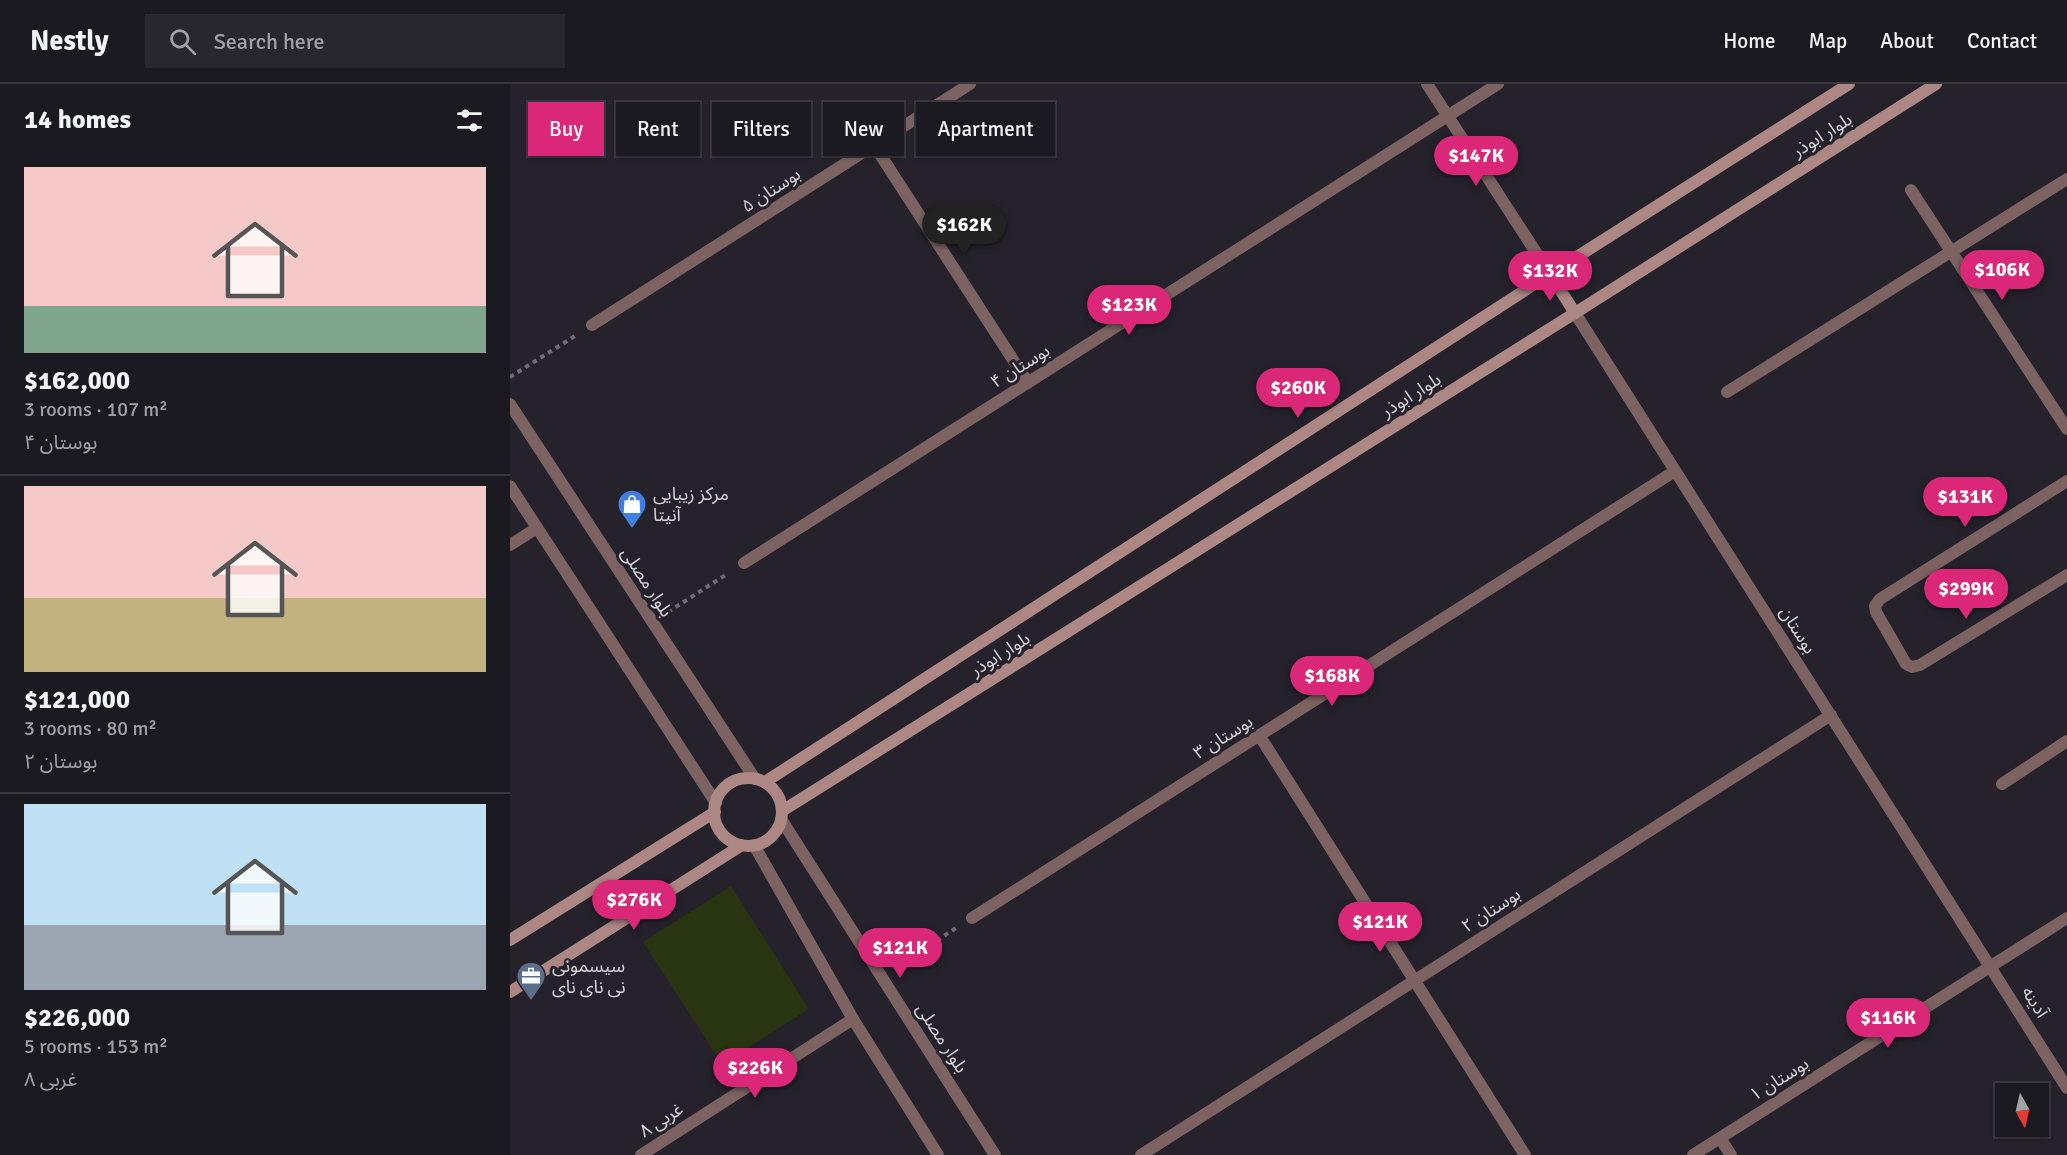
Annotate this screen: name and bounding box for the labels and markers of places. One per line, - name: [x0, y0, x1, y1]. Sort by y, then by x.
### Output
- pin: $147K: [1434, 136, 1518, 187]
- pin: $162K: [922, 205, 1006, 256]
- pin: $106K: [1960, 250, 2044, 301]
- pin: $132K: [1508, 251, 1592, 302]
- pin: $123K: [1087, 285, 1171, 336]
- pin: $260K: [1256, 368, 1340, 419]
- pin: $131K: [1923, 477, 2007, 528]
- place label: مرکز زیبایی آنیتا: [653, 483, 729, 526]
- shop icon: مرکز زیبایی آنیتا: [616, 488, 648, 530]
- pin: $299K: [1924, 569, 2008, 620]
- pin: $168K: [1290, 656, 1374, 707]
- pin: $276K: [592, 880, 676, 931]
- pin: $121K: [1338, 902, 1422, 953]
- pin: $121K: [858, 928, 942, 979]
- place label: سیسمونی نی نای نای: [552, 955, 626, 998]
- office icon: سیسمونی نی نای نای: [515, 960, 547, 1002]
- pin: $116K: [1846, 998, 1930, 1049]
- pin: $226K: [713, 1048, 797, 1099]

